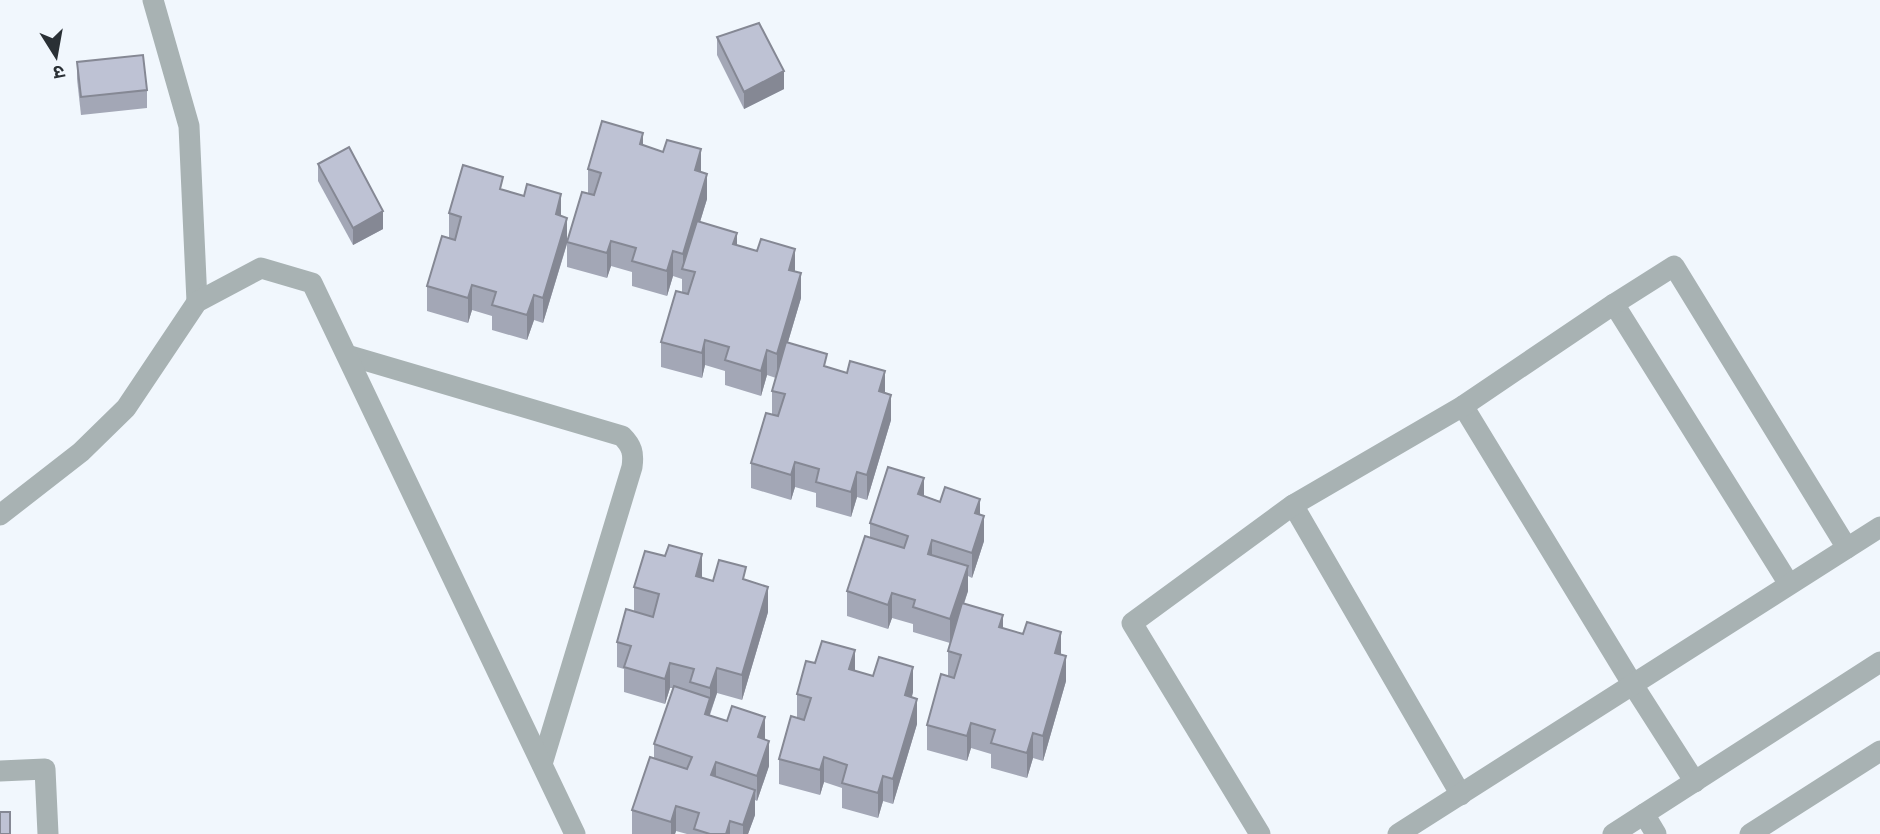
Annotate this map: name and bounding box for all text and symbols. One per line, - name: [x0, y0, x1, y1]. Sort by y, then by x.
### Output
- north arrow: [21, 21, 91, 91]
- text: उ: [51, 60, 67, 85]

